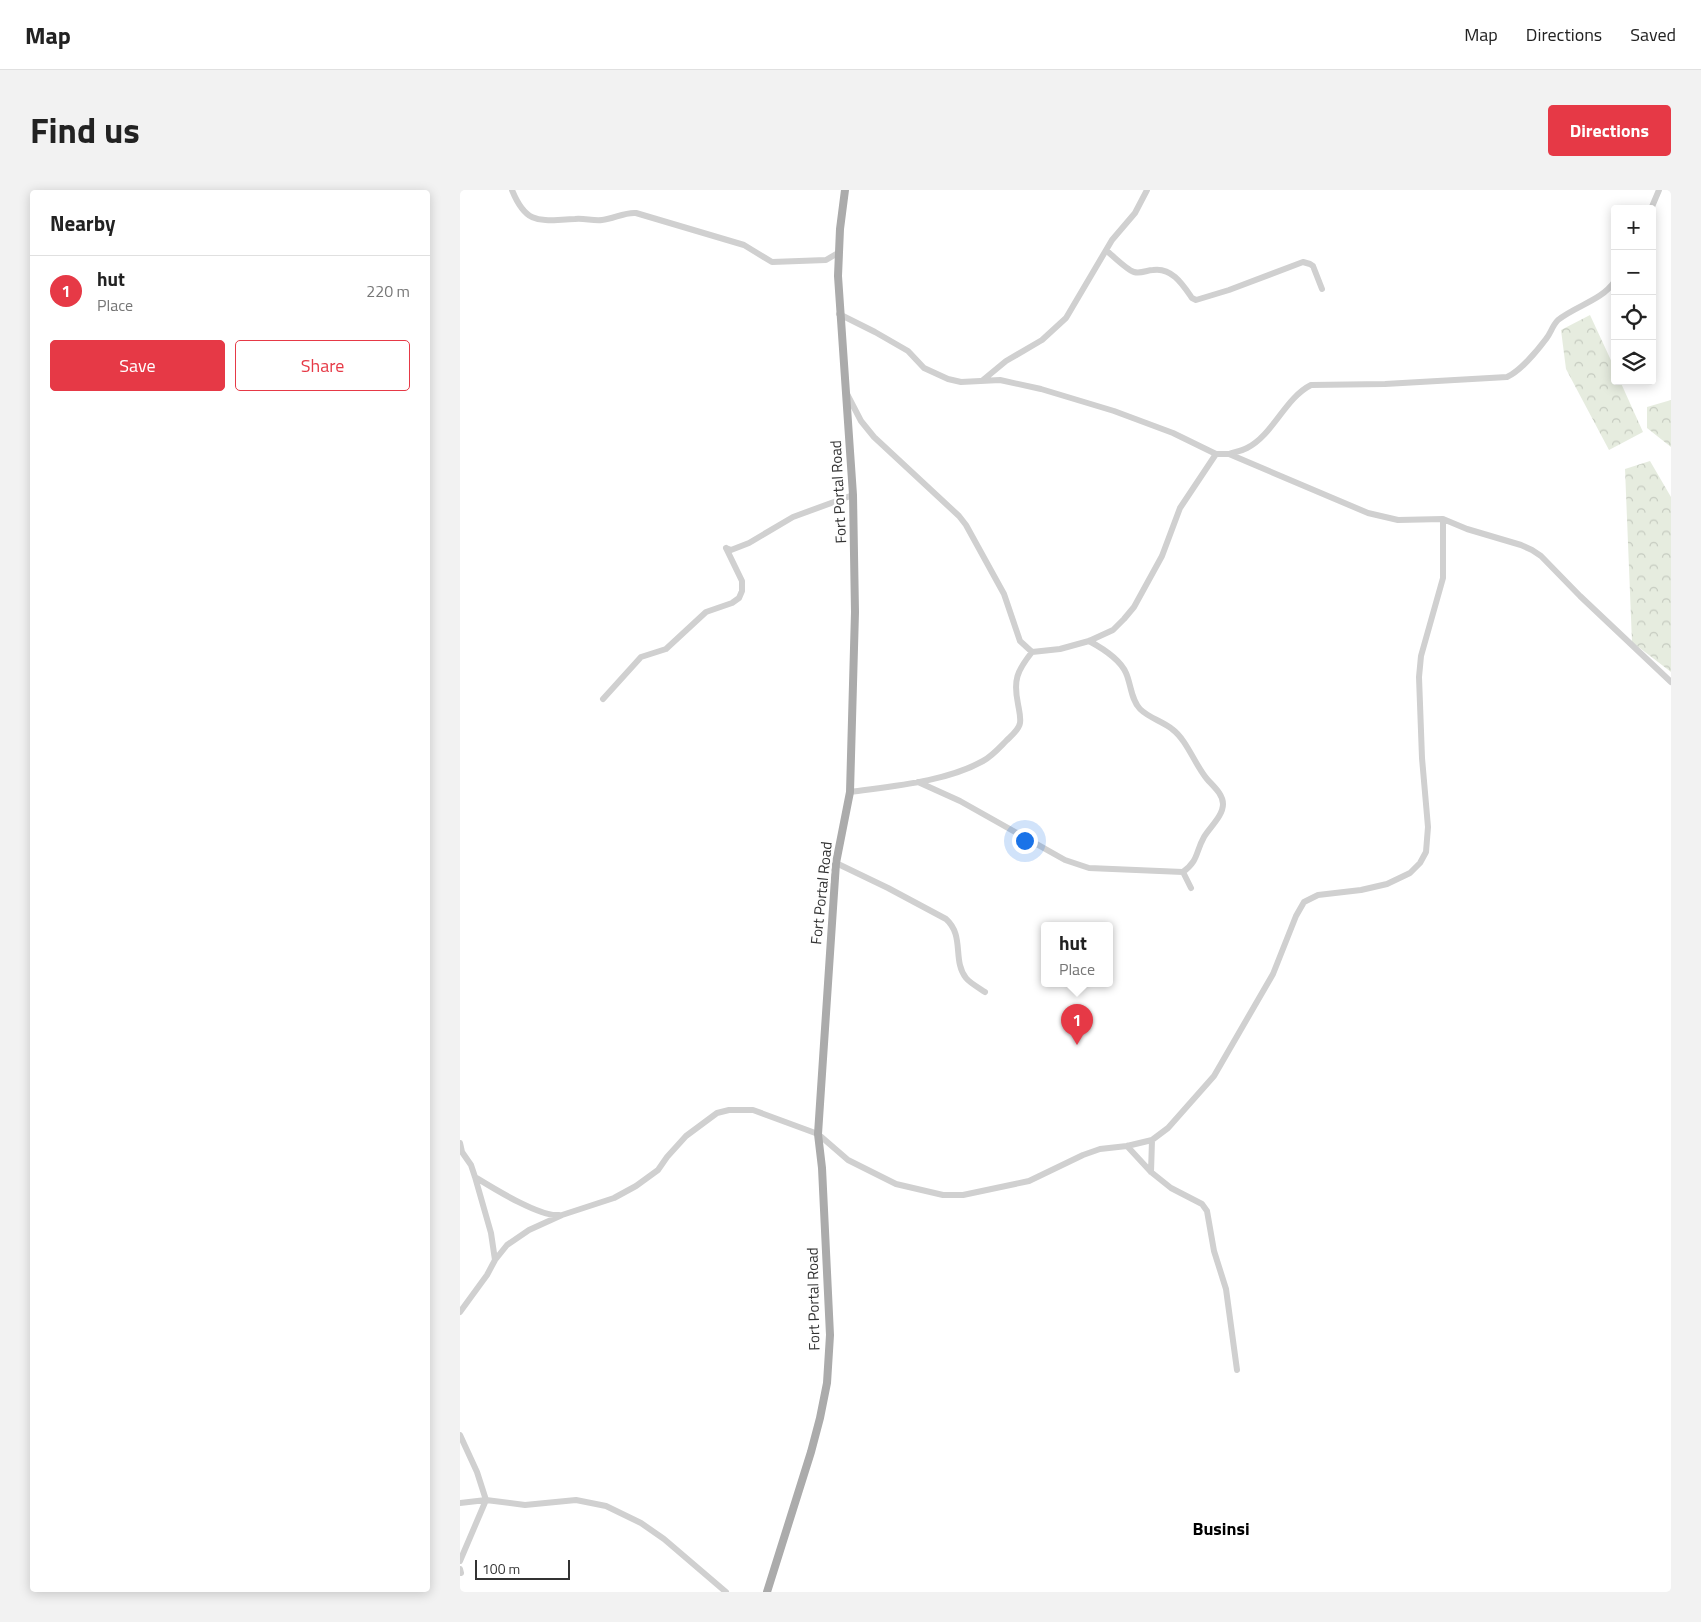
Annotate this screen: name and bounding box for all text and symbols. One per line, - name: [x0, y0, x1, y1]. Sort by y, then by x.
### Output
- text: Map: [25, 17, 71, 53]
- text: Map: [1464, 21, 1498, 48]
- text: Directions: [1526, 21, 1602, 48]
- text: Saved: [1630, 21, 1676, 48]
- text: Find us: [30, 103, 140, 157]
- button: Directions: [1548, 105, 1671, 156]
- map controls: [1611, 205, 1656, 385]
- button: +: [1611, 205, 1656, 250]
- text: Nearby: [50, 207, 115, 239]
- button: −: [1611, 250, 1656, 295]
- text: hut: [97, 264, 125, 293]
- text: 1: [62, 279, 70, 303]
- text: 220 m: [366, 279, 410, 303]
- text: Place: [97, 293, 133, 317]
- button: locate: [1611, 295, 1656, 340]
- button: Save: [50, 340, 225, 391]
- button: Share: [235, 340, 410, 391]
- button: layers: [1611, 340, 1656, 385]
- street label: Fort Portal Road: [824, 440, 852, 544]
- your location: [1012, 828, 1038, 854]
- street label: Fort Portal Road: [804, 840, 838, 946]
- popup: [1041, 922, 1113, 987]
- text: hut: [1059, 928, 1087, 957]
- text: Place: [1059, 957, 1095, 981]
- pin: 1: [1061, 1004, 1093, 1045]
- street label: Fort Portal Road: [801, 1247, 825, 1351]
- district label: Businsi: [1192, 1515, 1250, 1542]
- scale bar: [475, 1557, 570, 1580]
- text: 100 m: [482, 1558, 520, 1579]

